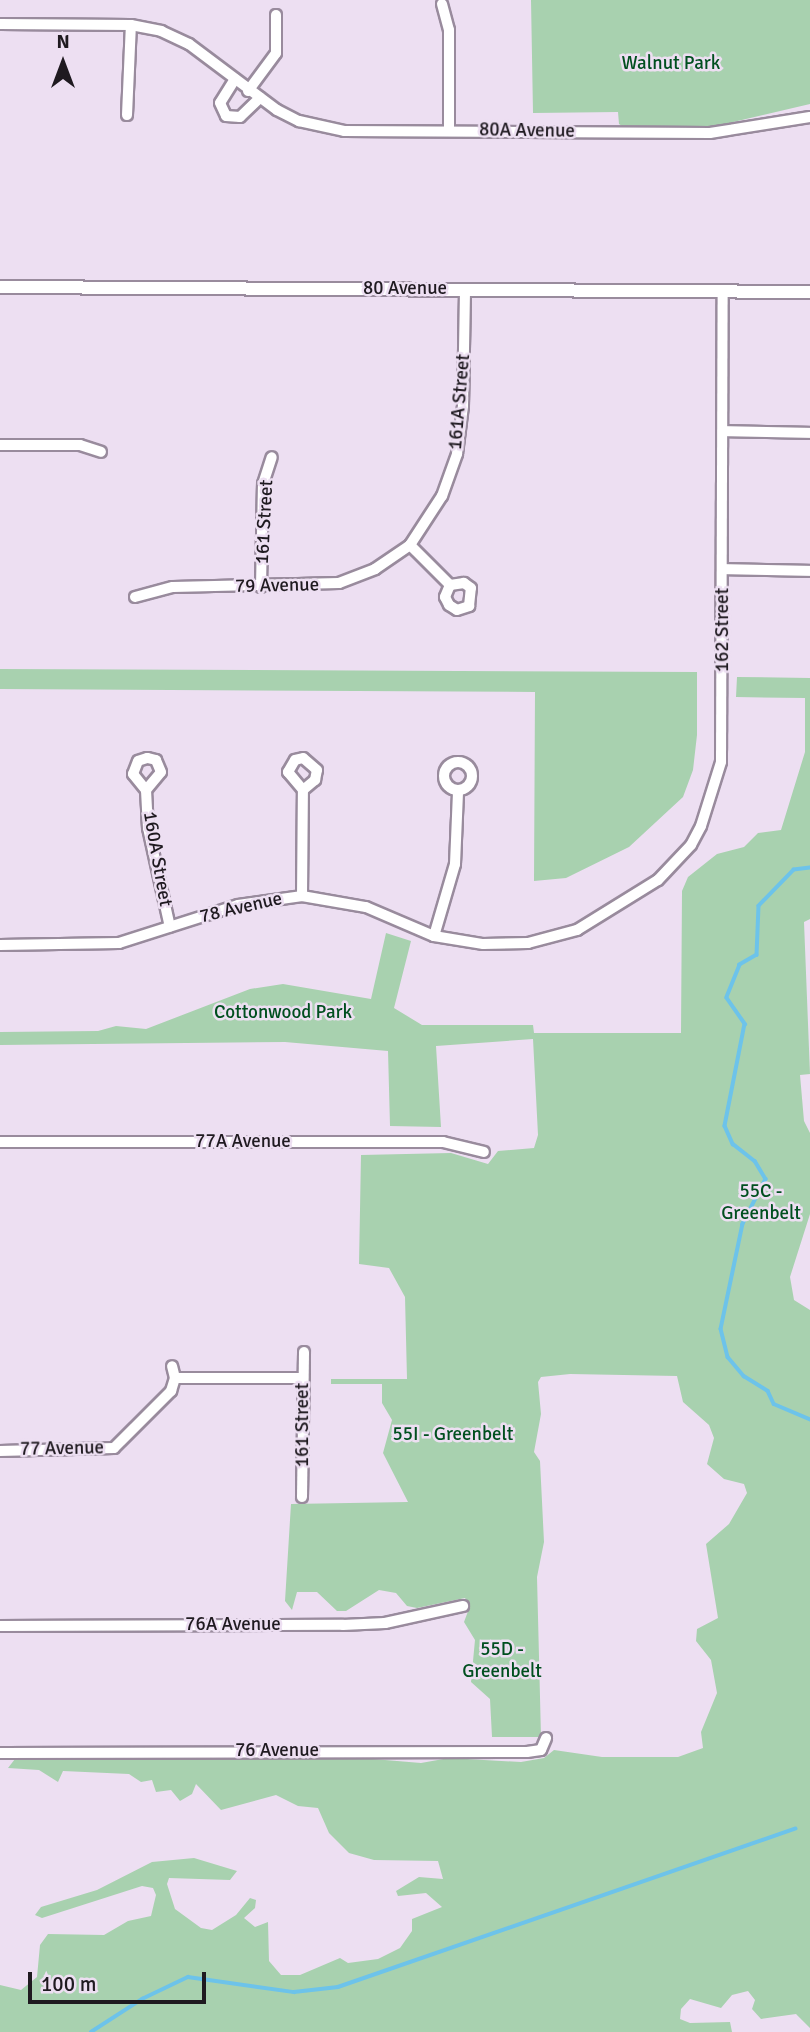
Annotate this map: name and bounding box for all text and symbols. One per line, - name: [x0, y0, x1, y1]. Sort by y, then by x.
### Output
- north arrow: [28, 28, 98, 98]
- text: N: [56, 30, 70, 54]
- park label: Walnut Park: [622, 53, 720, 75]
- street label: 80A Avenue: [479, 119, 575, 143]
- street label: 80 Avenue: [363, 278, 447, 300]
- street label: 161A Street: [444, 353, 476, 451]
- street label: 161 Street: [251, 479, 279, 565]
- street label: 79 Avenue: [235, 574, 319, 598]
- street label: 162 Street: [712, 588, 734, 672]
- street label: 160A Street: [137, 810, 177, 908]
- street label: 78 Avenue: [197, 887, 285, 929]
- park label: Cottonwood Park: [214, 1002, 352, 1024]
- street label: 77A Avenue: [195, 1131, 291, 1153]
- park label: 55C - Greenbelt: [721, 1181, 801, 1225]
- street label: 161 Street: [292, 1383, 314, 1467]
- park label: 55I - Greenbelt: [393, 1424, 513, 1446]
- street label: 77 Avenue: [20, 1437, 104, 1461]
- street label: 76A Avenue: [185, 1614, 281, 1636]
- park label: 55D - Greenbelt: [462, 1639, 542, 1683]
- street label: 76 Avenue: [235, 1740, 319, 1762]
- scale bar: [32, 1958, 210, 2002]
- text: 100 m: [41, 1971, 96, 1997]

